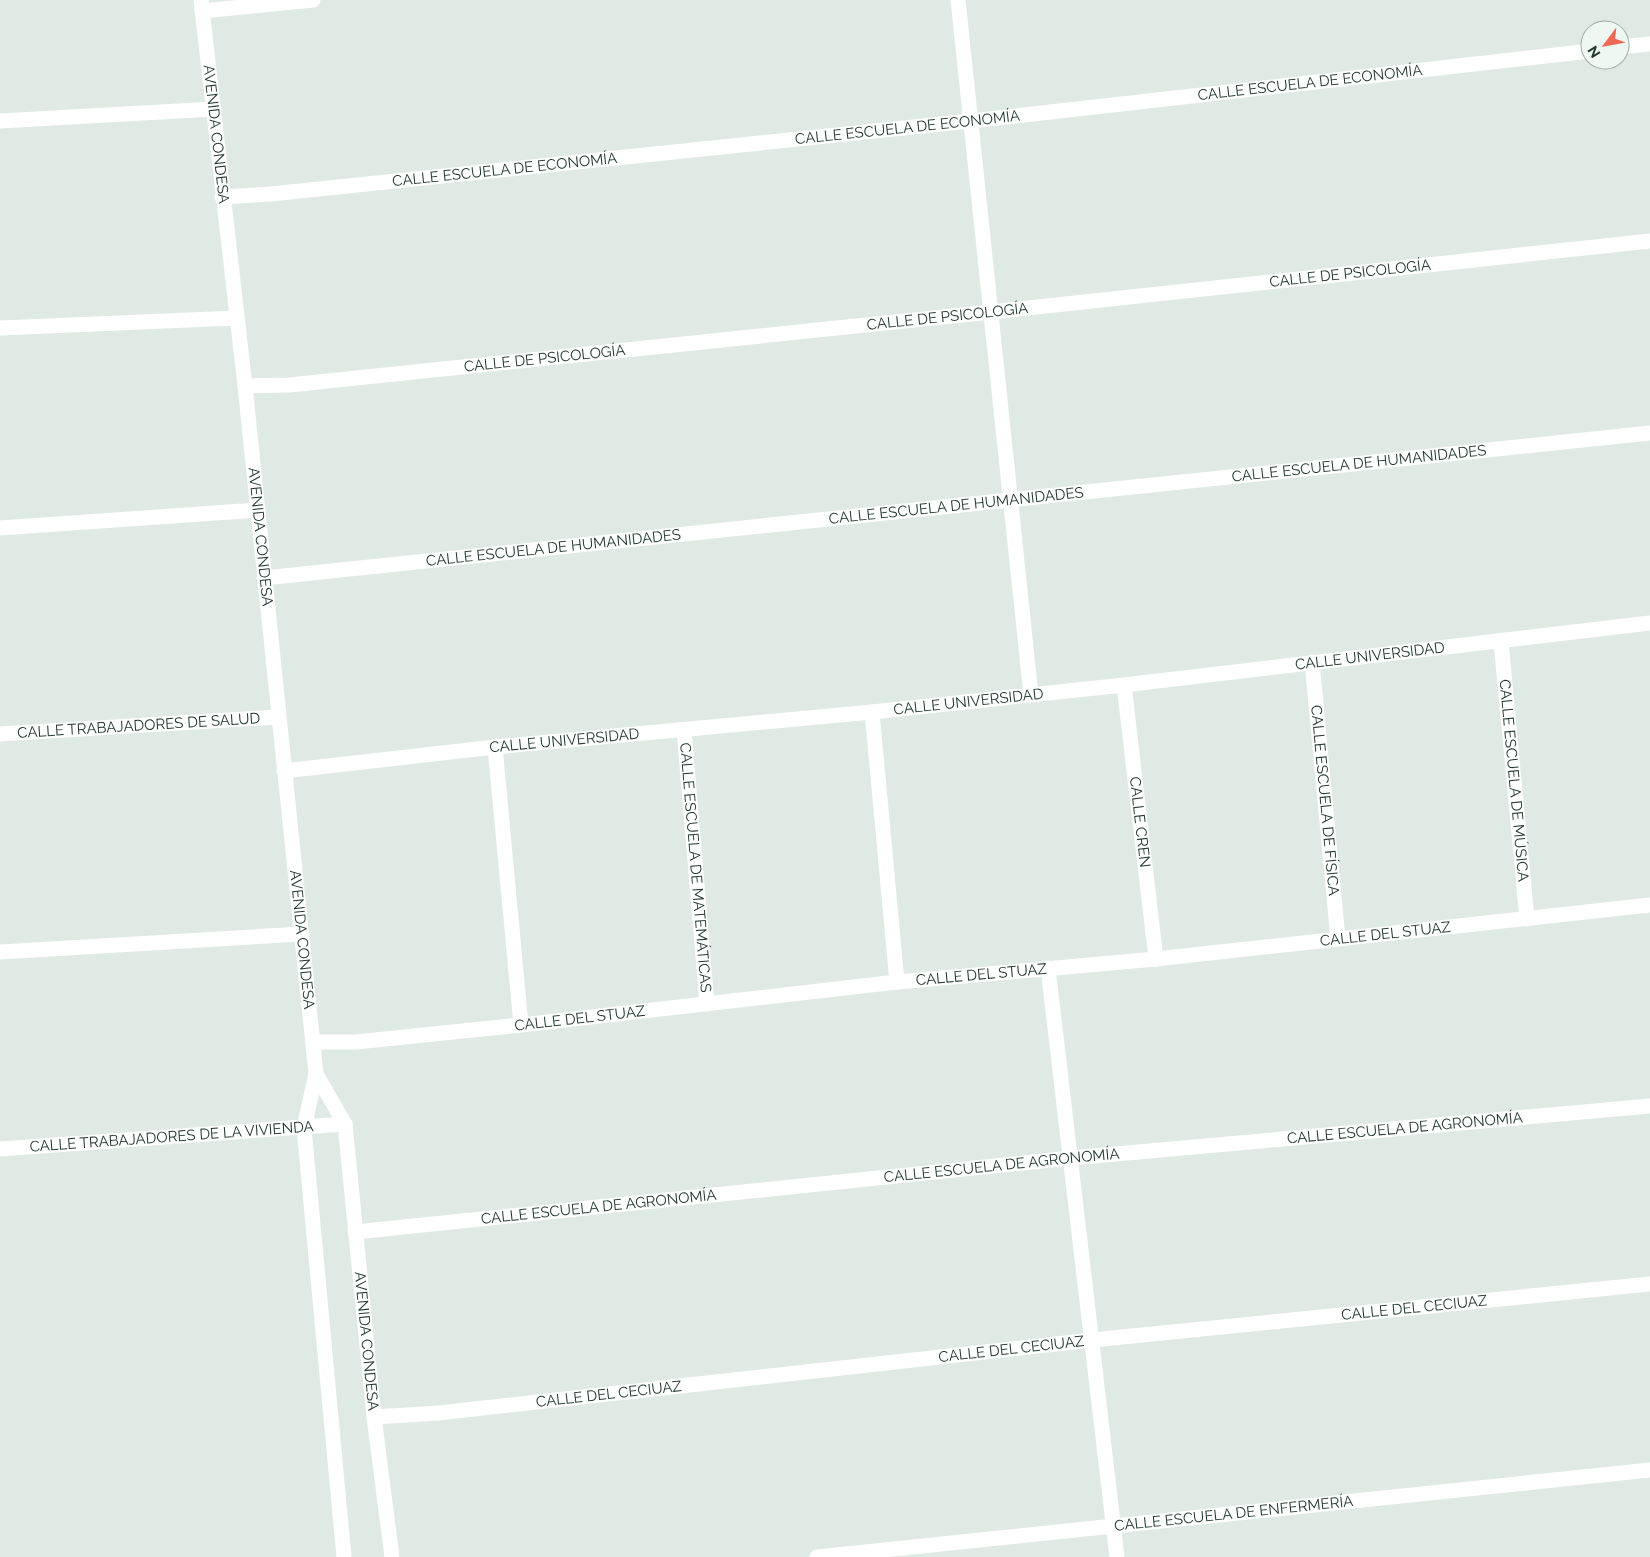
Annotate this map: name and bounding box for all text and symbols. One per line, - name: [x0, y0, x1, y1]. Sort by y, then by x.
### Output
- north arrow: [1580, 20, 1630, 70]
- text: N: [1584, 43, 1604, 61]
- street label: CALLE ESCUELA DE ECONOMÍA: [1197, 61, 1423, 104]
- street label: AVENIDA CONDESA: [199, 64, 233, 205]
- street label: CALLE ESCUELA DE ECONOMÍA: [794, 107, 1021, 148]
- street label: CALLE ESCUELA DE ECONOMÍA: [391, 149, 618, 190]
- street label: CALLE DE PSICOLOGÍA: [1268, 256, 1432, 291]
- street label: CALLE DE PSICOLOGÍA: [866, 299, 1029, 334]
- street label: CALLE DE PSICOLOGÍA: [463, 341, 626, 376]
- street label: CALLE ESCUELA DE HUMANIDADES: [1231, 441, 1487, 486]
- street label: AVENIDA CONDESA: [244, 466, 277, 607]
- street label: CALLE ESCUELA DE HUMANIDADES: [828, 483, 1085, 528]
- street label: CALLE ESCUELA DE HUMANIDADES: [425, 525, 682, 570]
- street label: CALLE UNIVERSIDAD: [1294, 638, 1446, 674]
- street label: CALLE ESCUELA DE MÚSICA: [1496, 678, 1532, 882]
- street label: CALLE UNIVERSIDAD: [893, 685, 1045, 719]
- street label: CALLE ESCUELA DE FÍSICA: [1307, 704, 1343, 897]
- street label: CALLE TRABAJADORES DE SALUD: [17, 709, 261, 742]
- street label: CALLE UNIVERSIDAD: [488, 725, 640, 757]
- street label: CALLE ESCUELA DE MATEMÁTICAS: [676, 742, 715, 993]
- street label: CALLE CREN: [1126, 776, 1154, 869]
- street label: AVENIDA CONDESA: [286, 869, 318, 1010]
- street label: CALLE DEL STUAZ: [1319, 918, 1452, 950]
- street label: CALLE DEL STUAZ: [915, 960, 1048, 989]
- street label: CALLE DEL STUAZ: [513, 1002, 646, 1035]
- street label: CALLE ESCUELA DE AGRONOMÍA: [1286, 1108, 1524, 1148]
- street label: CALLE TRABAJADORES DE LA VIVIENDA: [29, 1117, 314, 1156]
- street label: CALLE ESCUELA DE AGRONOMÍA: [883, 1145, 1120, 1186]
- street label: CALLE ESCUELA DE AGRONOMÍA: [480, 1186, 717, 1228]
- street label: AVENIDA CONDESA: [351, 1271, 382, 1412]
- street label: CALLE DEL CECIUAZ: [1340, 1291, 1488, 1324]
- street label: CALLE DEL CECIUAZ: [938, 1332, 1085, 1366]
- street label: CALLE DEL CECIUAZ: [535, 1377, 683, 1411]
- street label: CALLE ESCUELA DE ENFERMERÍA: [1113, 1492, 1354, 1535]

